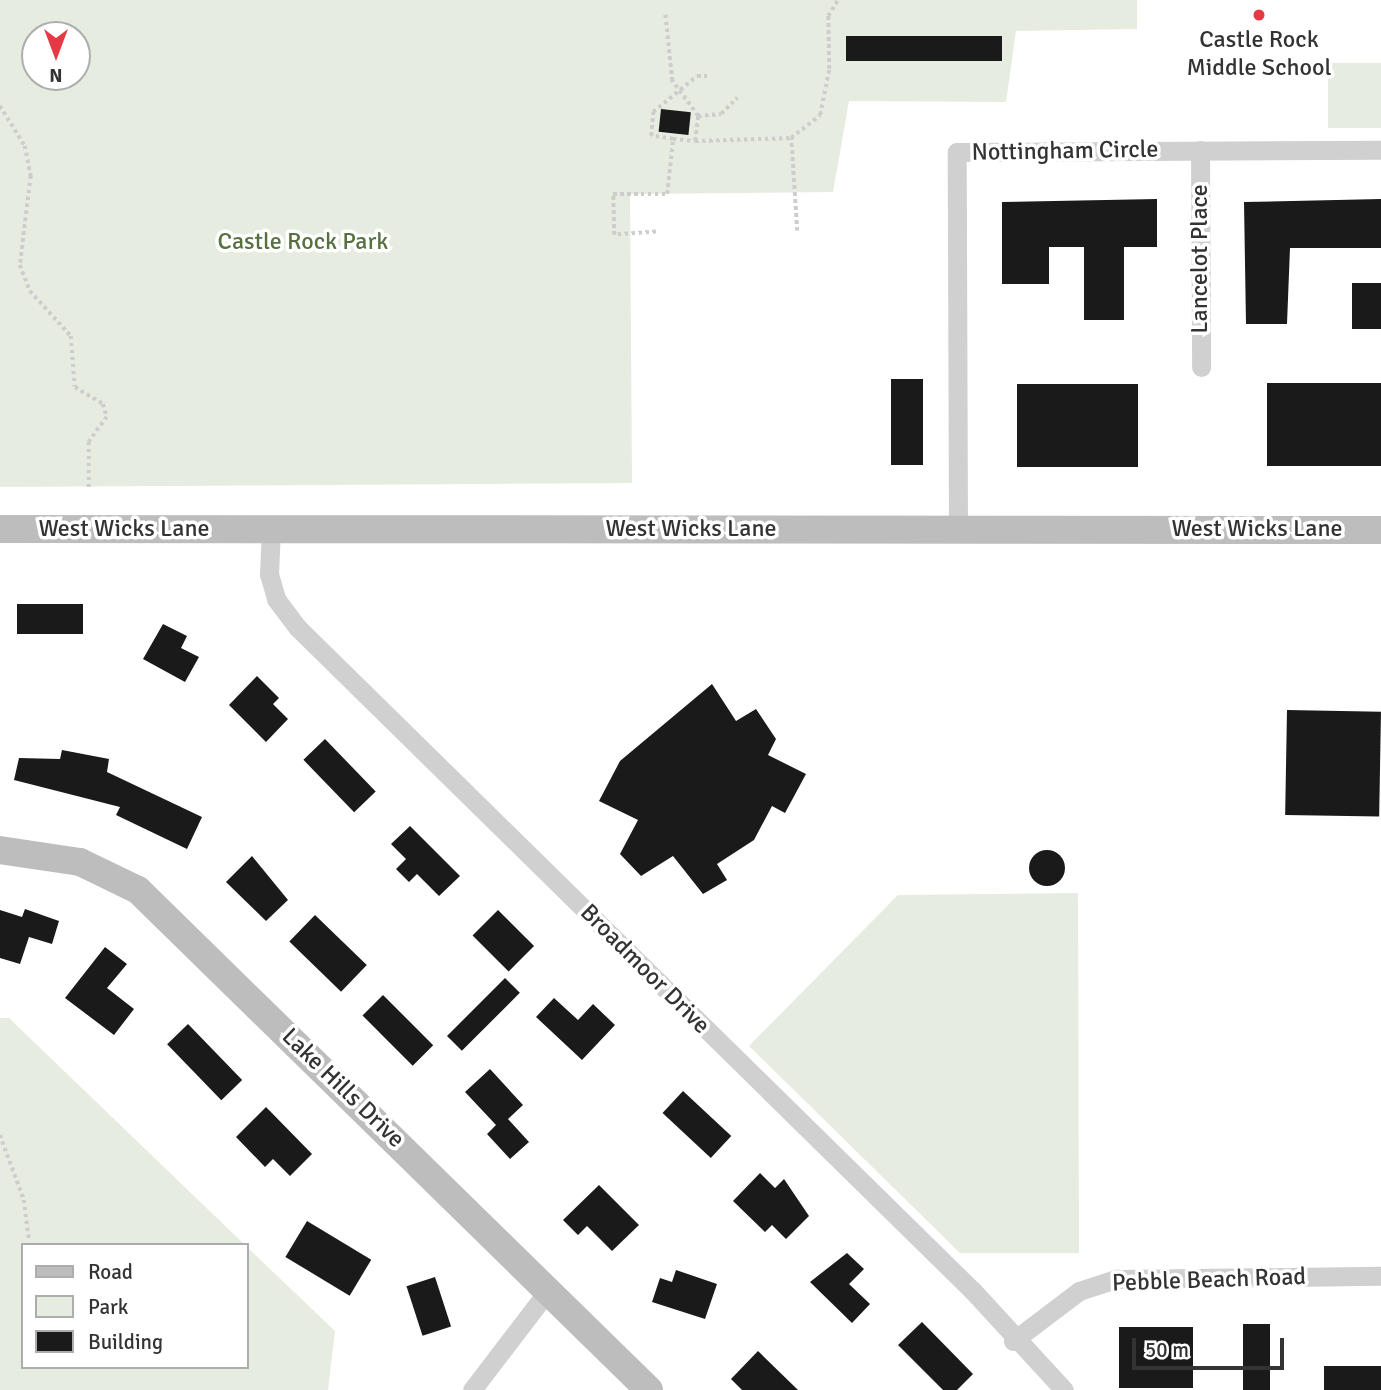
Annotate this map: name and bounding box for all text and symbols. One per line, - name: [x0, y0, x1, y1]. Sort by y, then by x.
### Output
- marker: Castle Rock Middle School: [1251, 7, 1267, 23]
- north arrow: [21, 21, 91, 91]
- place label: Castle Rock Middle School: [1186, 26, 1332, 82]
- text: N: [49, 63, 63, 87]
- street label: Nottingham Circle: [971, 135, 1159, 167]
- street label: Lancelot Place: [1186, 184, 1214, 334]
- park label: Castle Rock Park: [218, 228, 388, 256]
- street label: West Wicks Lane: [38, 515, 210, 543]
- street label: West Wicks Lane: [605, 515, 777, 543]
- street label: West Wicks Lane: [1171, 515, 1343, 543]
- street label: Broadmoor Drive: [574, 898, 716, 1040]
- street label: Lake Hills Drive: [276, 1022, 410, 1154]
- legend: [21, 1243, 248, 1369]
- text: Road: [88, 1259, 133, 1285]
- street label: Pebble Beach Road: [1112, 1262, 1306, 1298]
- text: Park: [88, 1294, 128, 1320]
- scale bar: [1136, 1324, 1288, 1368]
- text: Building: [88, 1329, 163, 1355]
- text: 50 m: [1145, 1337, 1189, 1363]

